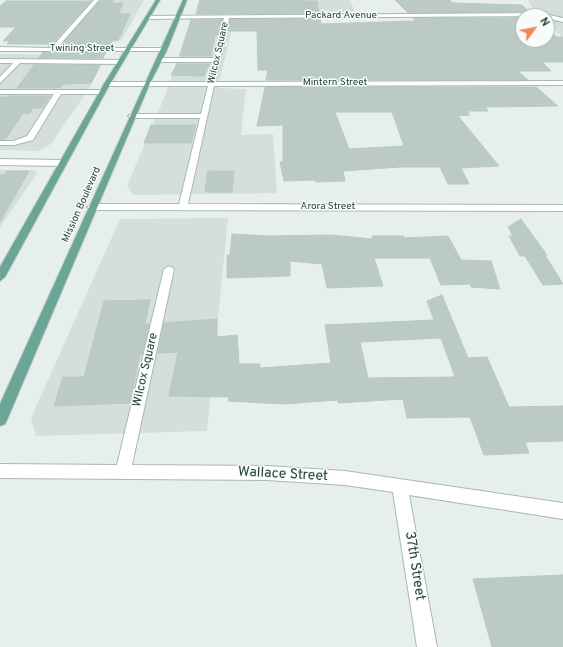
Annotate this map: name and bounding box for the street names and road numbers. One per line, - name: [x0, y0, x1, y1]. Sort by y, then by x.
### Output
- street label: Packard Avenue: [305, 10, 377, 22]
- street label: Wilcox Square: [206, 21, 232, 85]
- street label: Twining Street: [50, 43, 114, 55]
- street label: Mintern Street: [303, 77, 367, 89]
- street label: Mission Boulevard: [60, 165, 104, 245]
- street label: Arora Street: [301, 201, 355, 213]
- street label: Wilcox Square: [130, 332, 162, 408]
- street label: Wallace Street: [238, 464, 328, 486]
- street label: 37th Street: [400, 530, 428, 602]

